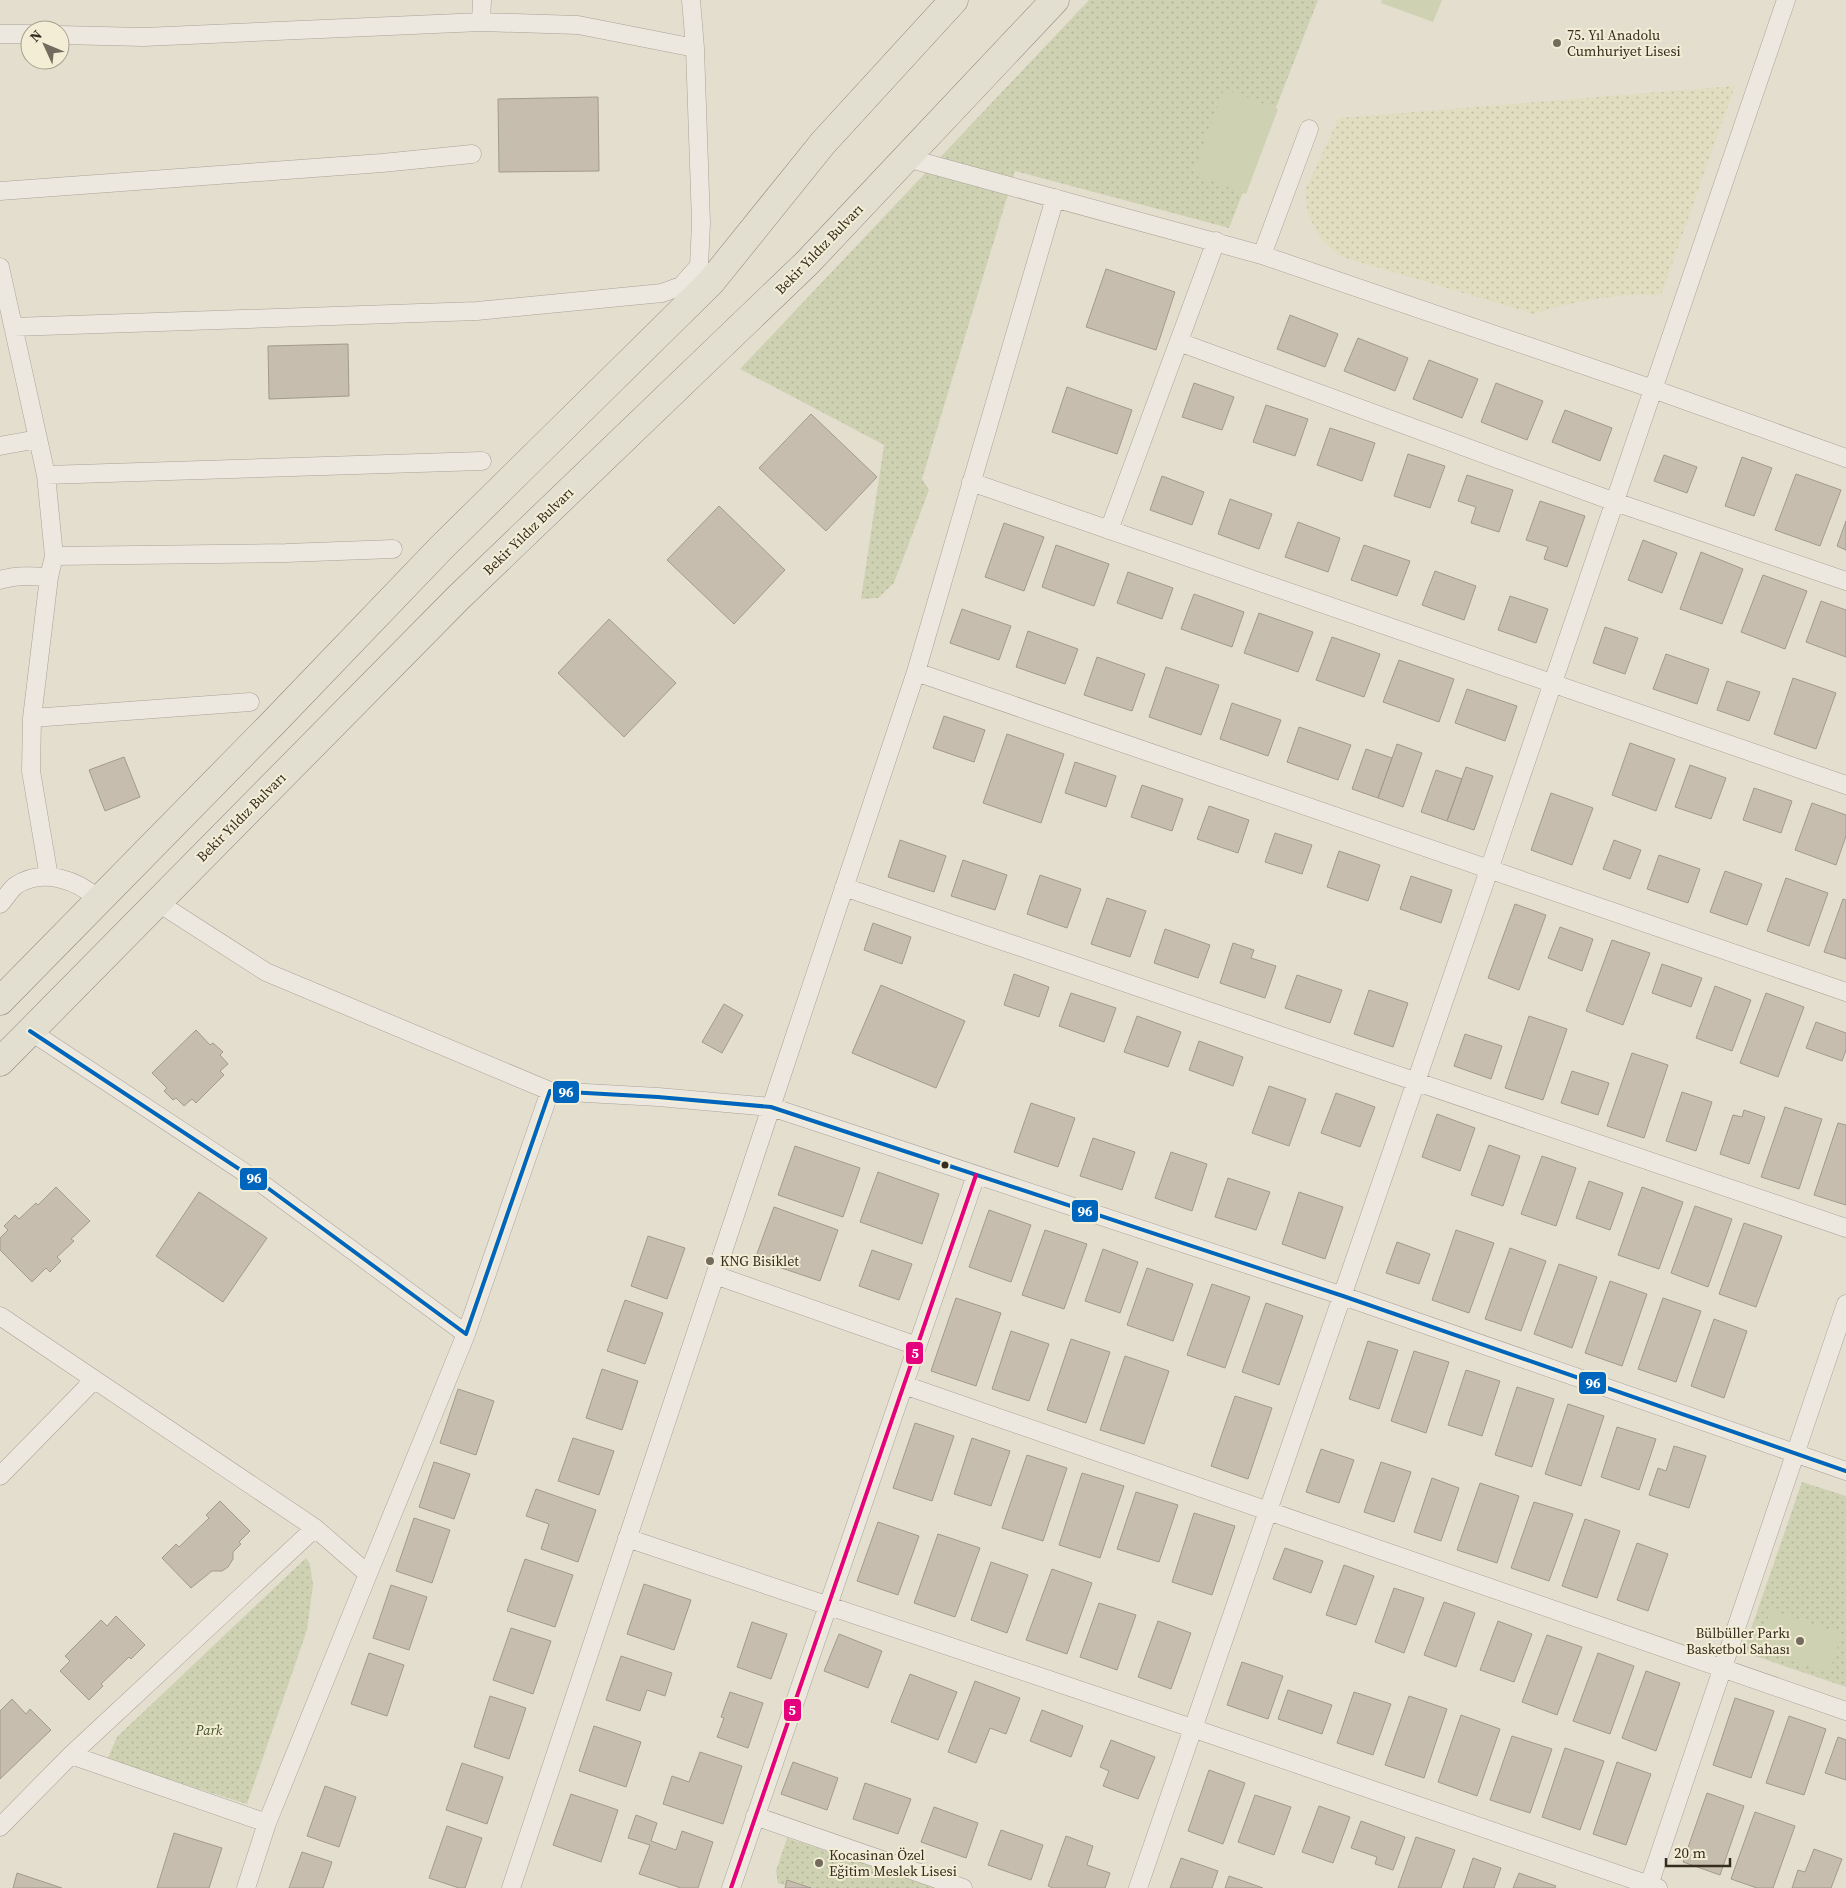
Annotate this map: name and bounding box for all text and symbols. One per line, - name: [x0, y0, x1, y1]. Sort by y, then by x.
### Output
- north arrow: [20, 20, 70, 70]
- text: N: [25, 25, 46, 47]
- place label: 75. Yıl Anadolu Cumhuriyet Lisesi: [1567, 25, 1681, 61]
- marker: 75. Yıl Anadolu Cumhuriyet Lisesi: [1551, 37, 1563, 49]
- street label: Bekir Yıldız Bulvarı: [770, 199, 868, 299]
- street label: Bekir Yıldız Bulvarı: [478, 482, 578, 580]
- street label: Bekir Yıldız Bulvarı: [192, 768, 290, 866]
- line badge: 96: [552, 1080, 580, 1104]
- text: 96: [558, 1082, 574, 1102]
- unlabelled marker: [940, 1160, 950, 1170]
- line badge: 96: [239, 1167, 268, 1191]
- text: 96: [246, 1168, 262, 1188]
- line badge: 96: [1071, 1199, 1099, 1223]
- text: 96: [1077, 1201, 1093, 1221]
- place label: KNG Bisiklet: [720, 1251, 799, 1271]
- marker: KNG Bisiklet: [704, 1255, 716, 1267]
- line badge: 5: [905, 1341, 924, 1365]
- text: 5: [911, 1343, 919, 1363]
- line badge: 96: [1578, 1371, 1607, 1395]
- text: 96: [1585, 1373, 1601, 1393]
- place label: Bülbüller Parkı Basketbol Sahası: [1686, 1623, 1790, 1659]
- marker: Bülbüller Parkı Basketbol Sahası: [1794, 1635, 1806, 1647]
- line badge: 5: [783, 1698, 802, 1722]
- text: 5: [788, 1700, 796, 1720]
- park label: Park: [195, 1720, 223, 1740]
- scale bar: [1666, 1836, 1730, 1868]
- text: 20 m: [1674, 1842, 1706, 1863]
- place label: Kocasinan Özel Eğitim Meslek Lisesi: [829, 1845, 957, 1881]
- marker: Kocasinan Özel Eğitim Meslek Lisesi: [813, 1857, 825, 1869]

